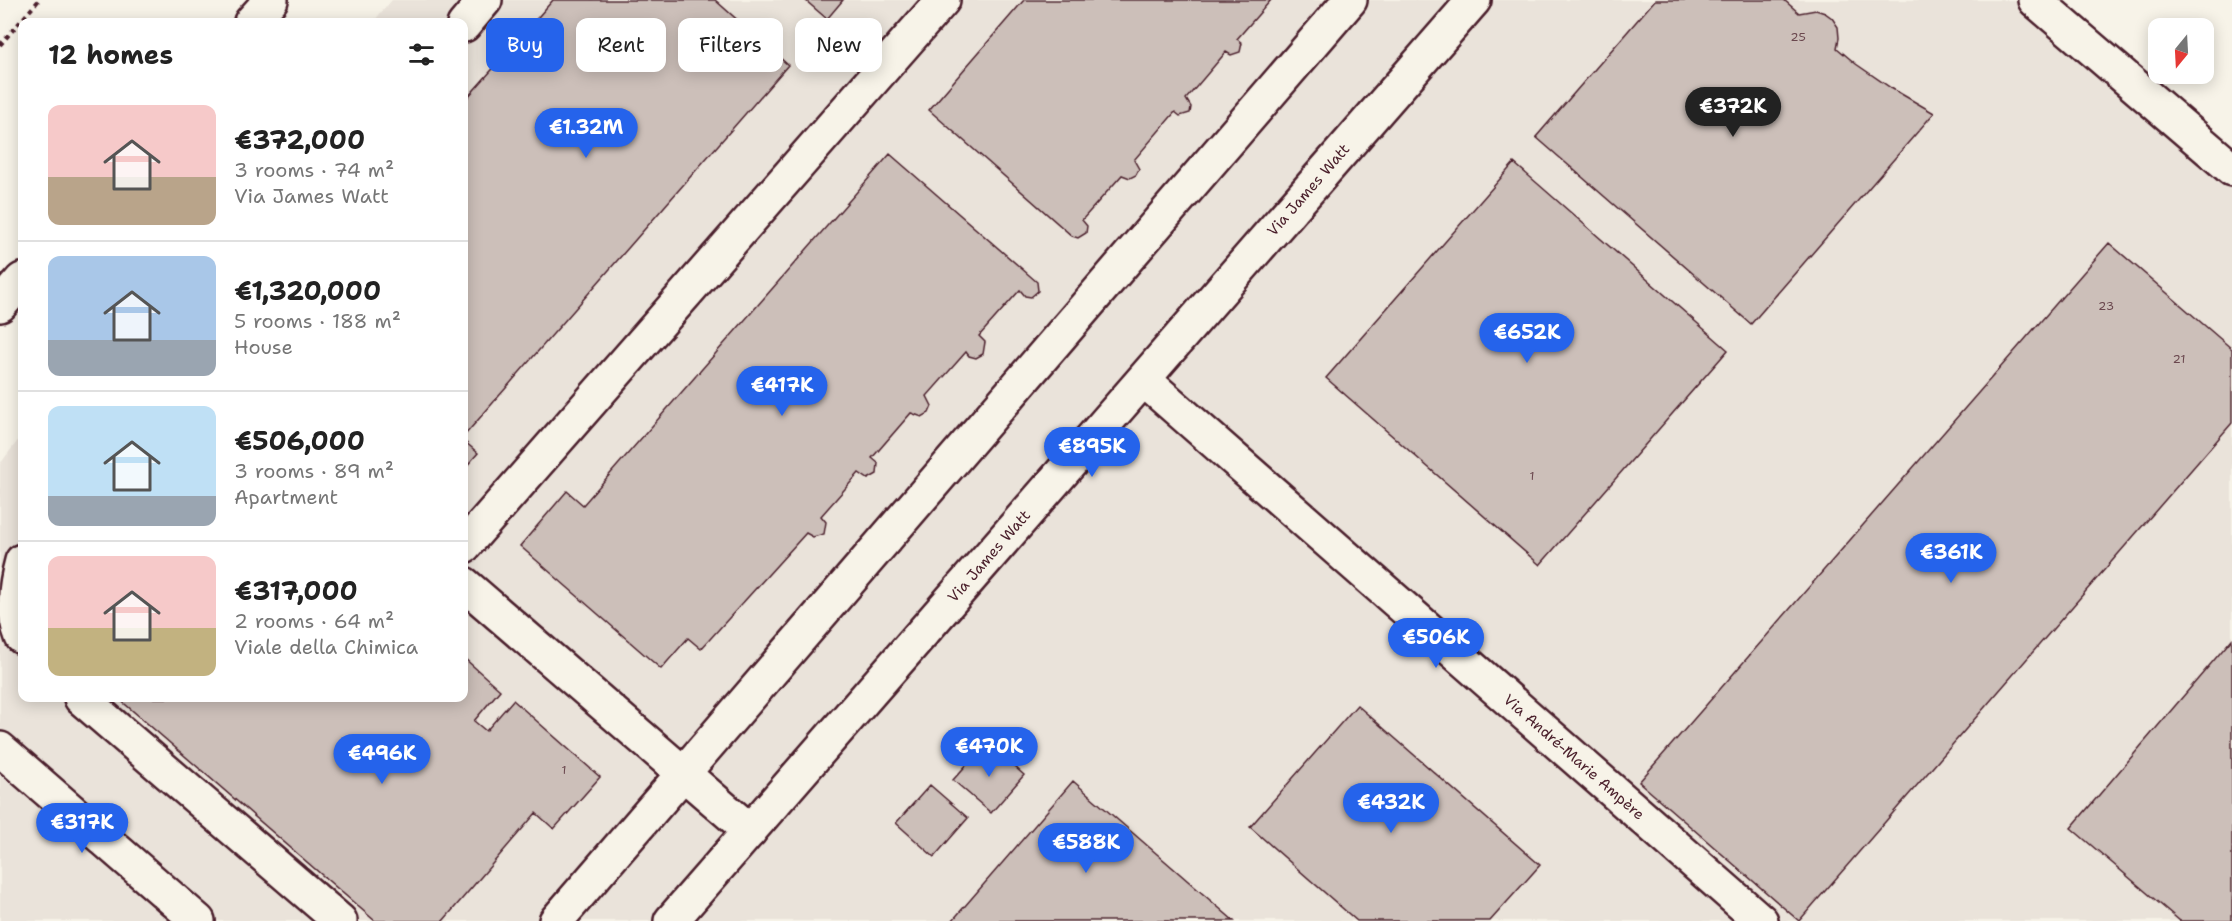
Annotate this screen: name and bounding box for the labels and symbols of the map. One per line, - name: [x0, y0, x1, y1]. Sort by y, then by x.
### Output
- north arrow: [2148, 18, 2214, 84]
- house number: 25: [1790, 29, 1806, 45]
- pin: €372K: [1691, 87, 1775, 138]
- pin: €1.32M: [537, 108, 635, 159]
- street label: Via James Watt: [1263, 139, 1354, 240]
- house number: 23: [2098, 298, 2114, 314]
- pin: €652K: [1485, 313, 1569, 364]
- house number: 21: [2173, 351, 2185, 367]
- pin: €417K: [740, 366, 824, 417]
- pin: €895K: [1050, 427, 1134, 478]
- house number: 1: [1529, 468, 1535, 484]
- street label: Via James Watt: [943, 506, 1035, 607]
- pin: €361K: [1909, 533, 1993, 584]
- pin: €506K: [1394, 618, 1478, 669]
- street label: Via André-Marie Ampère: [1499, 690, 1649, 824]
- pin: €470K: [947, 727, 1031, 778]
- pin: €496K: [340, 734, 424, 785]
- house number: 1: [561, 762, 567, 778]
- pin: €432K: [1349, 783, 1433, 834]
- pin: €317K: [40, 803, 124, 854]
- pin: €588K: [1044, 823, 1128, 874]

